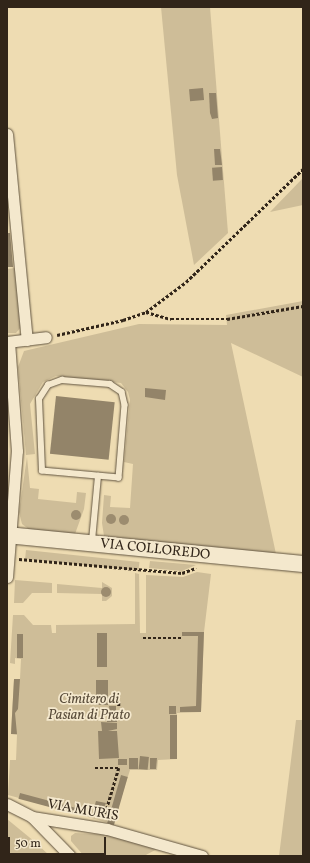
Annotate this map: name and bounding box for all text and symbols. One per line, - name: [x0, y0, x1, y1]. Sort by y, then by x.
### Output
- street label: VIA COLLOREDO: [99, 536, 211, 564]
- park label: Cimitero di Pasian di Prato: [48, 692, 130, 724]
- street label: VIA MURIS: [46, 796, 120, 826]
- scale bar: [10, 829, 108, 855]
- text: 50 m: [15, 836, 41, 852]

